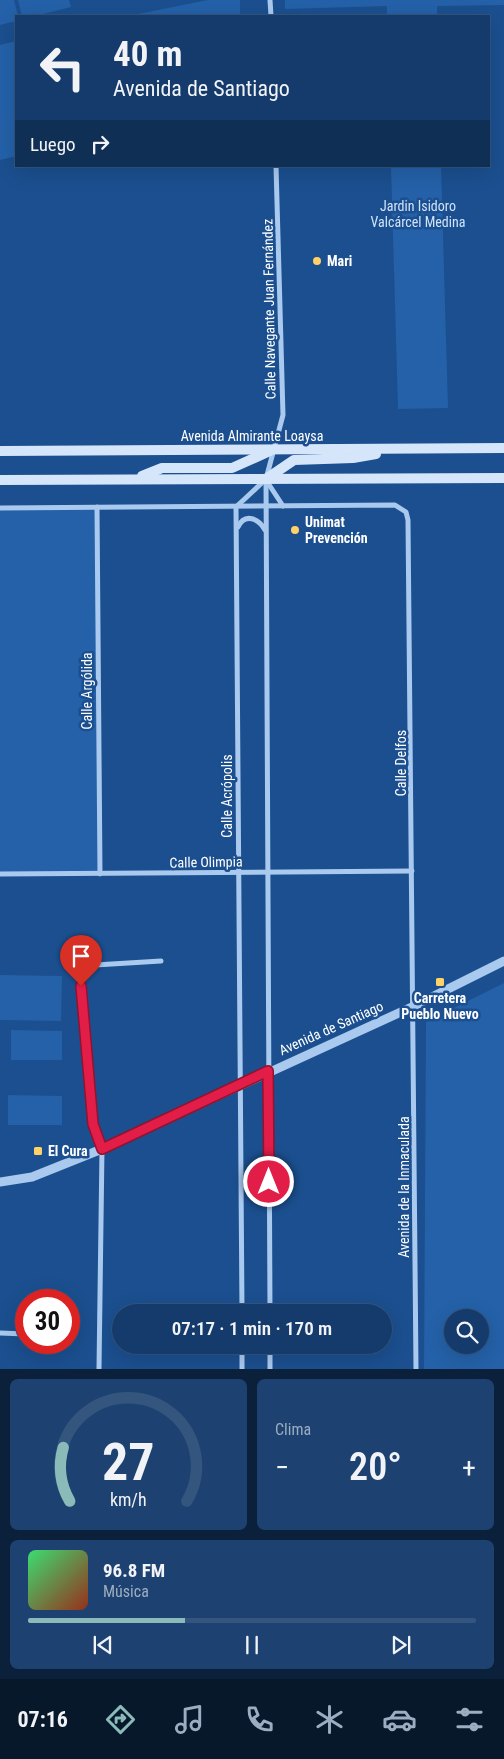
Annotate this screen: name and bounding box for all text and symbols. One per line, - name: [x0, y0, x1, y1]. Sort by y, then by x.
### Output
- text: 40 m: [113, 34, 182, 75]
- icon: left: [30, 35, 95, 100]
- text: Avenida de Santiago: [113, 76, 290, 101]
- icon: right: [86, 130, 114, 158]
- text: Luego: [30, 133, 76, 156]
- park label: Jardin Isidoro Valcárcel Medina: [371, 198, 466, 230]
- street label: Calle Navegante Juan Fernández: [259, 219, 279, 399]
- place label: Mari: [327, 253, 352, 269]
- marker: Mari: [311, 255, 323, 267]
- street label: Avenida Almirante Loaysa: [181, 428, 323, 444]
- place label: Unimat Prevención: [305, 514, 368, 546]
- marker: Unimat Prevención: [289, 524, 301, 536]
- street label: Calle Argólida: [79, 652, 95, 730]
- street label: Calle Delfos: [393, 730, 409, 796]
- street label: Calle Acrópolis: [219, 754, 235, 838]
- street label: Calle Olimpia: [169, 853, 243, 871]
- pin: [60, 935, 102, 986]
- icon: arrive: [67, 942, 95, 970]
- marker: Carretera Pueblo Nuevo: [434, 976, 446, 988]
- place label: Carretera Pueblo Nuevo: [401, 990, 479, 1022]
- street label: Avenida de Santiago: [276, 998, 386, 1058]
- street label: Avenida de la Inmaculada: [396, 1116, 412, 1258]
- place label: El Cura: [48, 1143, 88, 1159]
- marker: El Cura: [32, 1145, 44, 1157]
- position arrow: [242, 1155, 294, 1207]
- speed limit sign: 30: [15, 1289, 80, 1354]
- map controls: [444, 1309, 489, 1354]
- button: search: [444, 1309, 489, 1354]
- text: 07:17 · 1 min · 170 m: [172, 1317, 332, 1340]
- text: Clima: [275, 1420, 311, 1439]
- text: 27: [102, 1432, 155, 1493]
- text: 20°: [349, 1445, 402, 1489]
- text: −: [275, 1451, 289, 1484]
- text: +: [462, 1451, 476, 1484]
- text: km/h: [110, 1489, 147, 1510]
- text: 96.8 FM: [103, 1559, 165, 1582]
- text: Música: [103, 1582, 149, 1601]
- icon: previous: [89, 1631, 117, 1659]
- icon: pause: [238, 1631, 266, 1659]
- icon: next: [387, 1631, 415, 1659]
- icon: directions: [103, 1702, 138, 1737]
- icon: music: [172, 1702, 207, 1737]
- icon: phone: [242, 1702, 277, 1737]
- icon: climate: [312, 1702, 347, 1737]
- icon: car: [382, 1702, 417, 1737]
- icon: filters: [452, 1702, 487, 1737]
- text: 07:16: [17, 1707, 68, 1732]

